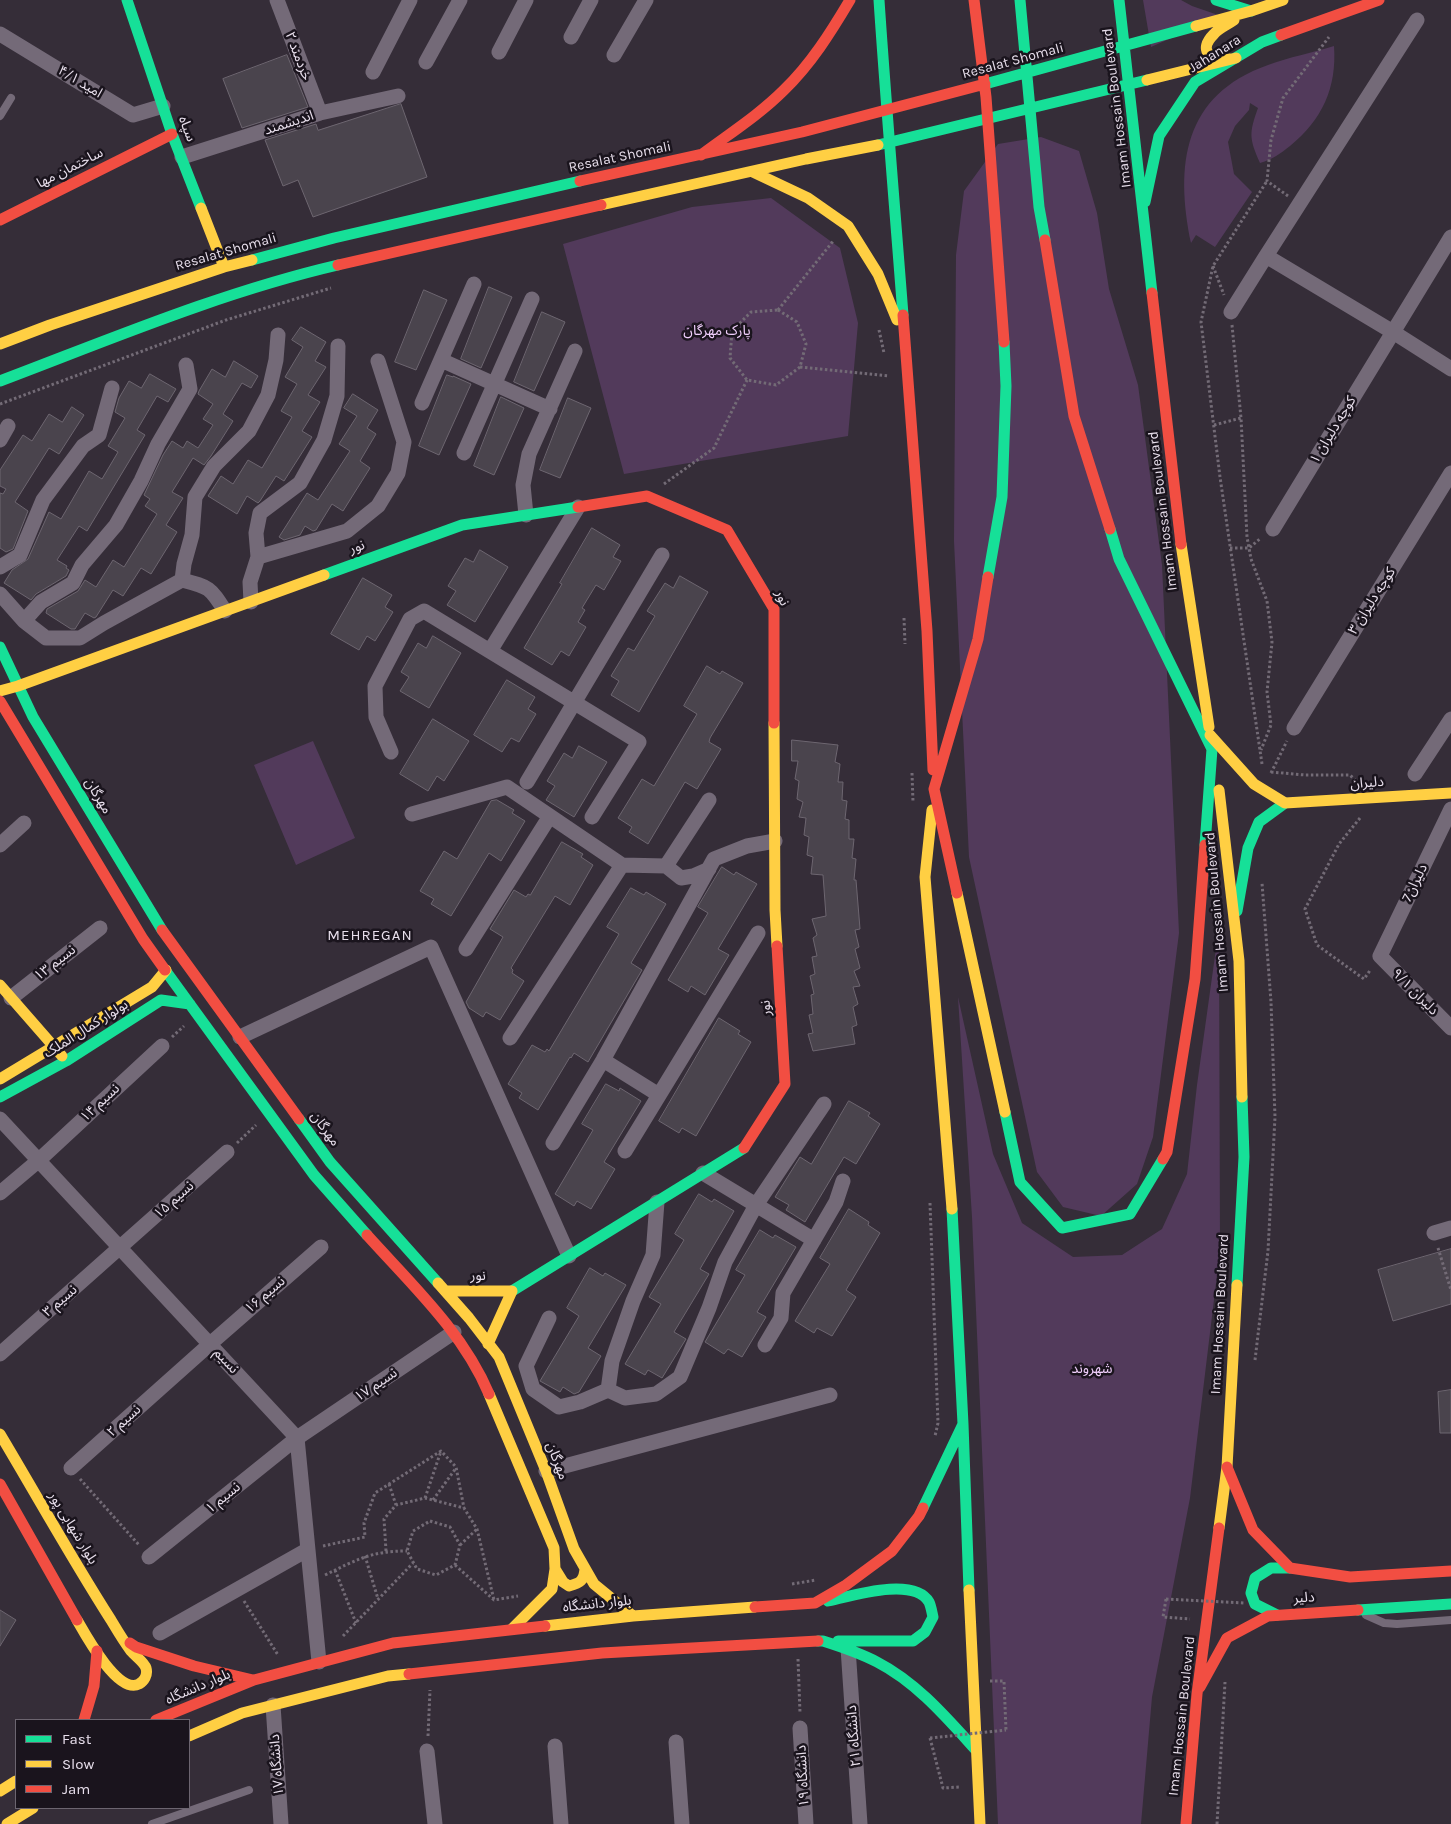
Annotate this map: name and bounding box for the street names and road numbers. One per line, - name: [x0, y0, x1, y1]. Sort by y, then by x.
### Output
- street label: Imam Hossain Boulevard: [1099, 27, 1135, 189]
- street label: خردمند ۲: [281, 29, 315, 83]
- street label: Jahanara: [1186, 31, 1244, 77]
- street label: Resalat Shomali: [960, 39, 1066, 83]
- street label: امید ۴/۱: [55, 62, 105, 102]
- street label: اندیشمند: [262, 107, 316, 139]
- street label: سپاه: [175, 114, 199, 144]
- street label: Resalat Shomali: [567, 138, 673, 176]
- street label: ساختمان مها: [34, 144, 106, 192]
- street label: Resalat Shomali: [173, 230, 279, 274]
- street label: کوچه دلیران ۱: [1306, 393, 1360, 467]
- street label: Imam Hossain Boulevard: [1145, 430, 1181, 592]
- street label: نور: [347, 536, 367, 558]
- street label: کوچه دلیران ۳: [1345, 564, 1399, 638]
- street label: نور: [771, 588, 793, 608]
- street label: دلیران: [1350, 773, 1384, 793]
- street label: مهرگان: [81, 775, 115, 817]
- street label: Imam Hossain Boulevard: [1202, 831, 1232, 993]
- street label: دلیران7: [1399, 861, 1431, 905]
- street label: نسیم ۱۳: [31, 942, 79, 984]
- street label: دلیران ۹/۱: [1388, 965, 1442, 1019]
- street label: بولوار کمال الملک: [41, 996, 131, 1062]
- street label: نور: [757, 1000, 775, 1016]
- street label: نسیم ۱۴: [77, 1080, 123, 1126]
- street label: مهرگان: [307, 1108, 343, 1150]
- street label: نسیم ۱۵: [151, 1178, 197, 1222]
- street label: Imam Hossain Boulevard: [1207, 1233, 1233, 1395]
- street label: نور: [470, 1268, 486, 1284]
- street label: نسیم ۱۶: [241, 1273, 289, 1317]
- street label: نسیم ۳: [39, 1282, 81, 1320]
- street label: نسیم: [210, 1345, 242, 1377]
- street label: نسیم ۱۷: [351, 1365, 401, 1405]
- street label: نسیم ۲: [103, 1401, 145, 1441]
- street label: مهرگان: [542, 1440, 572, 1482]
- street label: نسیم ۱: [202, 1479, 244, 1517]
- street label: بلوار شهابی پور: [45, 1489, 101, 1567]
- street label: دلیر: [1293, 1589, 1315, 1607]
- street label: بلوار دانشگاه: [562, 1592, 632, 1616]
- street label: Imam Hossain Boulevard: [1165, 1635, 1199, 1797]
- street label: بلوار دانشگاه: [163, 1666, 233, 1708]
- street label: دانشگاه ۲۱: [843, 1705, 865, 1767]
- street label: دانشگاه ۱۷: [266, 1734, 288, 1796]
- street label: دانشگاه ۱۹: [793, 1745, 813, 1807]

